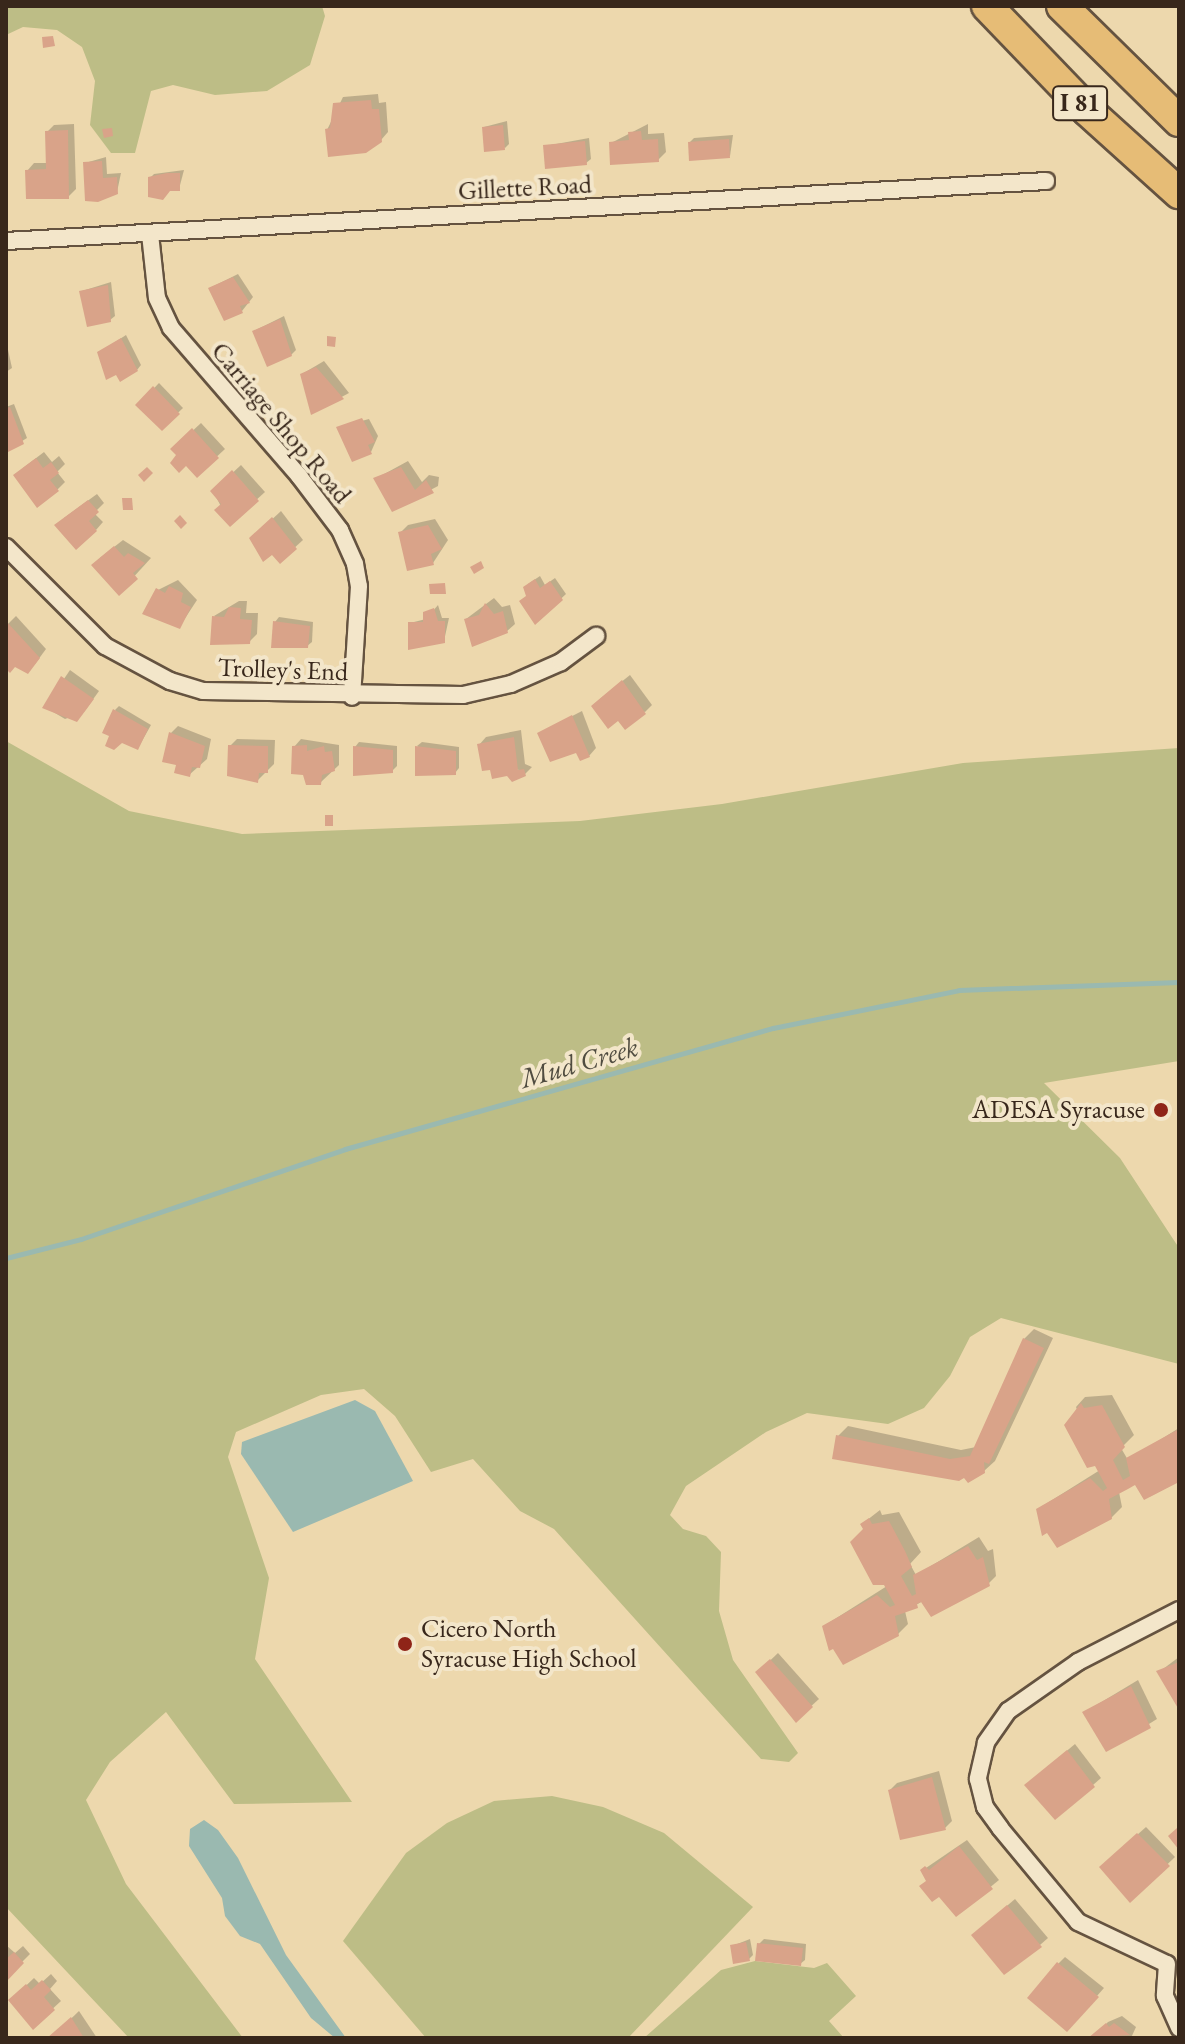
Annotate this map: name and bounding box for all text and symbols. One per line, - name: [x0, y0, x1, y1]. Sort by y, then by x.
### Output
- road number: I 81: [1052, 83, 1108, 123]
- street label: Gillette Road: [457, 169, 593, 207]
- street label: Carriage Shop Road: [204, 336, 358, 510]
- street label: Trolley's End: [217, 652, 349, 688]
- water label: Mud Creek: [516, 1029, 642, 1095]
- place label: ADESA Syracuse: [972, 1094, 1145, 1126]
- marker: ADESA Syracuse: [1152, 1101, 1170, 1119]
- place label: Cicero North Syracuse High School: [421, 1613, 637, 1674]
- marker: Cicero North Syracuse High School: [396, 1635, 414, 1653]

